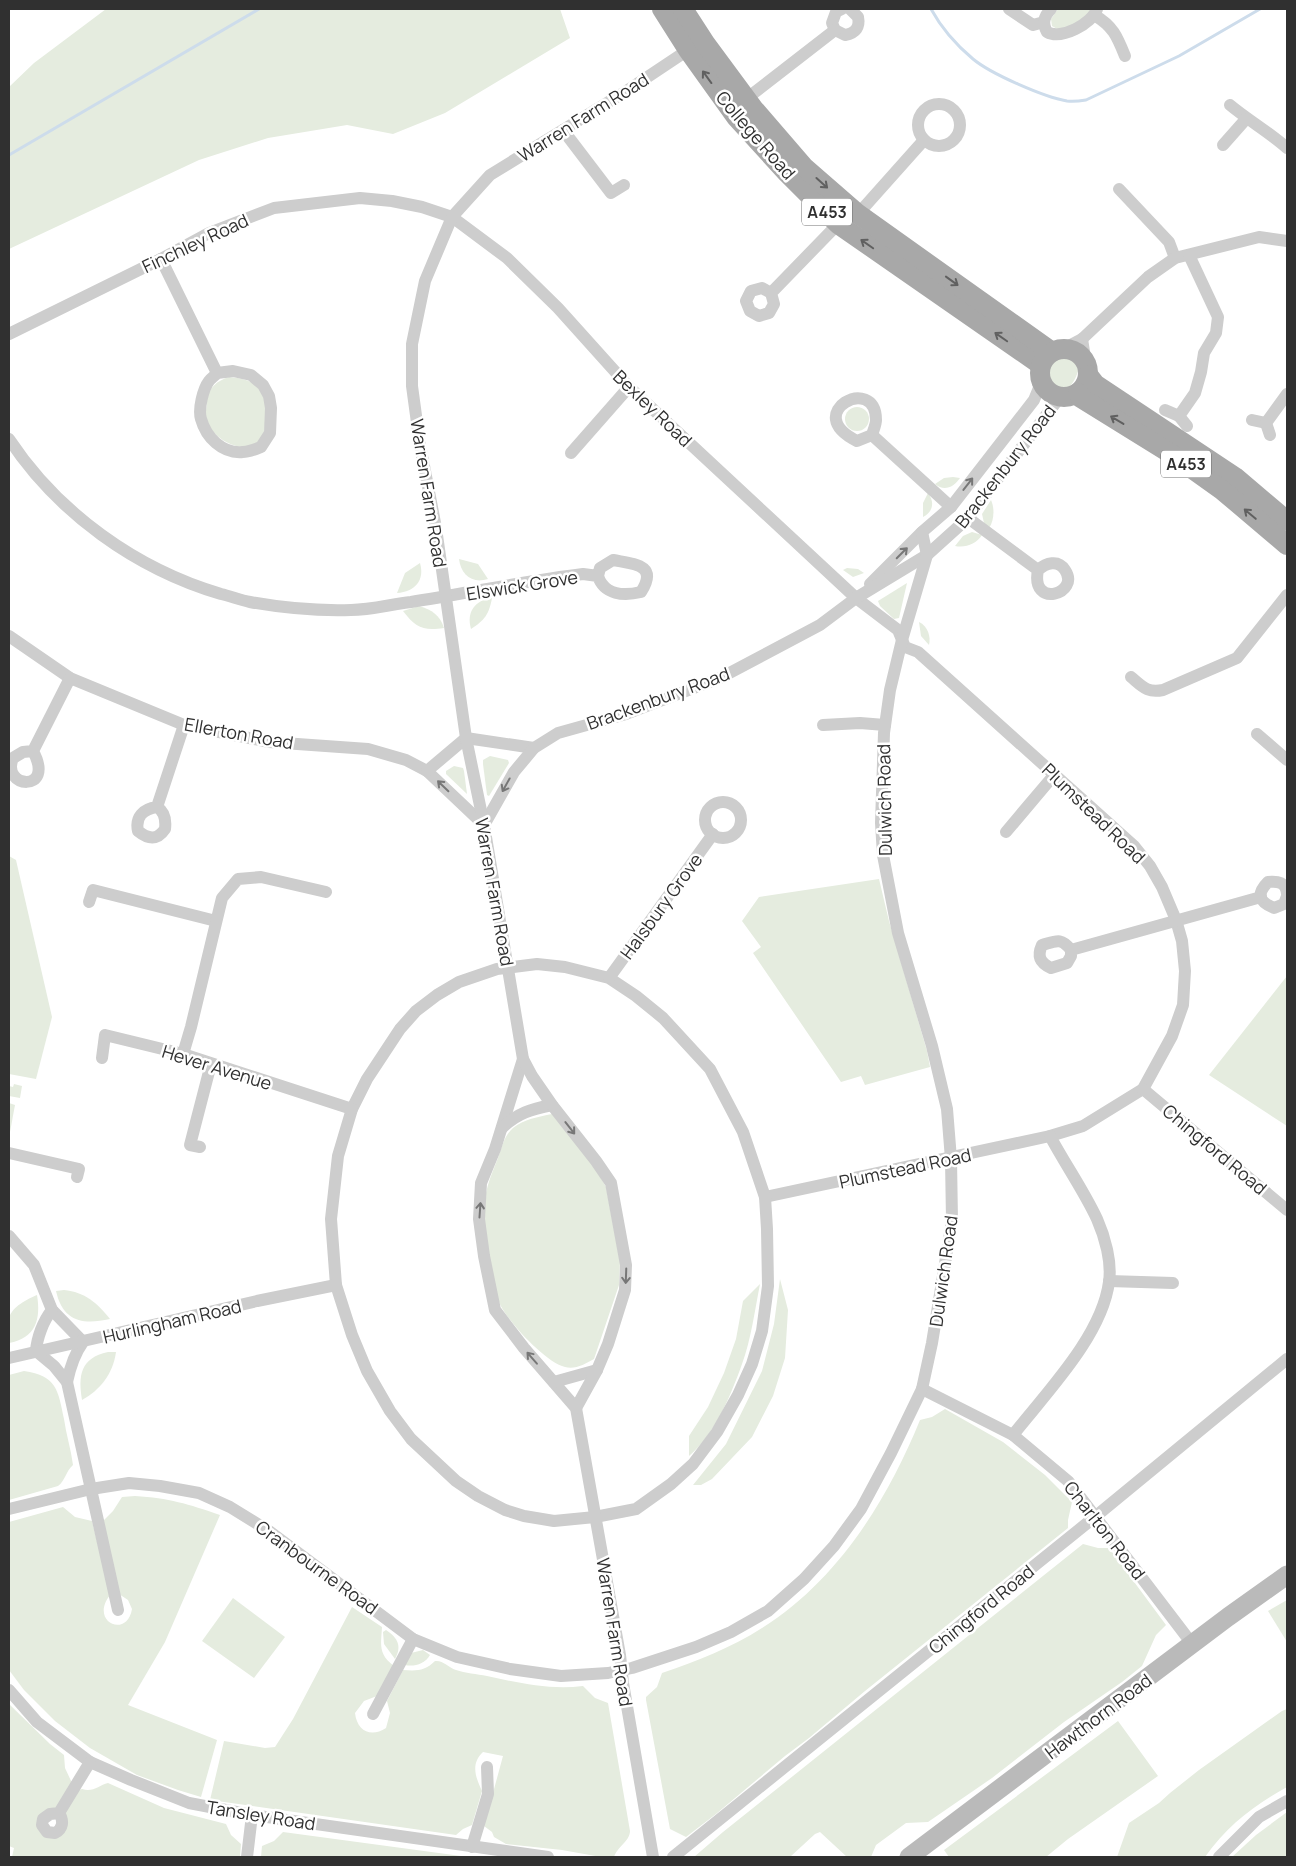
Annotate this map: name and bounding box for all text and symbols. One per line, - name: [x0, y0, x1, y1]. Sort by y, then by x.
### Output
- street label: Warren Farm Road: [513, 67, 653, 167]
- one-way arrow: [702, 70, 712, 84]
- street label: College Road: [711, 86, 801, 184]
- one-way arrow: [816, 178, 829, 189]
- road number: A453: [802, 198, 852, 226]
- street label: Finchley Road: [138, 208, 252, 278]
- one-way arrow: [861, 239, 875, 249]
- one-way arrow: [945, 276, 959, 286]
- one-way arrow: [994, 332, 1008, 342]
- street label: Bexley Road: [608, 364, 698, 452]
- street label: Brackenbury Road: [949, 399, 1061, 533]
- one-way arrow: [1111, 415, 1125, 425]
- street label: Warren Farm Road: [405, 417, 453, 569]
- road number: A453: [1161, 450, 1211, 478]
- one-way arrow: [962, 478, 973, 491]
- one-way arrow: [1244, 508, 1257, 519]
- one-way arrow: [895, 547, 907, 559]
- street label: Elswick Grove: [464, 564, 580, 606]
- street label: Brackenbury Road: [583, 661, 733, 735]
- street label: Ellerton Road: [183, 712, 295, 754]
- street label: Dulwich Road: [871, 744, 897, 856]
- street label: Plumstead Road: [1037, 758, 1151, 868]
- one-way arrow: [501, 777, 511, 791]
- one-way arrow: [436, 780, 449, 792]
- street label: Warren Farm Road: [470, 816, 520, 968]
- street label: Halsbury Grove: [614, 848, 708, 964]
- street label: Hever Avenue: [159, 1039, 275, 1095]
- street label: Chingford Road: [1158, 1098, 1272, 1200]
- one-way arrow: [565, 1121, 576, 1134]
- street label: Plumstead Road: [837, 1142, 973, 1194]
- one-way arrow: [475, 1202, 484, 1218]
- street label: Dulwich Road: [923, 1214, 963, 1328]
- one-way arrow: [621, 1268, 631, 1284]
- street label: Hurlingham Road: [100, 1293, 244, 1349]
- one-way arrow: [527, 1351, 538, 1364]
- street label: Charlton Road: [1059, 1476, 1151, 1584]
- street label: Cranbourne Road: [251, 1514, 383, 1620]
- street label: Warren Farm Road: [591, 1556, 639, 1708]
- street label: Chingford Road: [923, 1559, 1039, 1659]
- street label: Hawthorn Road: [1040, 1668, 1156, 1764]
- street label: Tansley Road: [205, 1795, 317, 1835]

